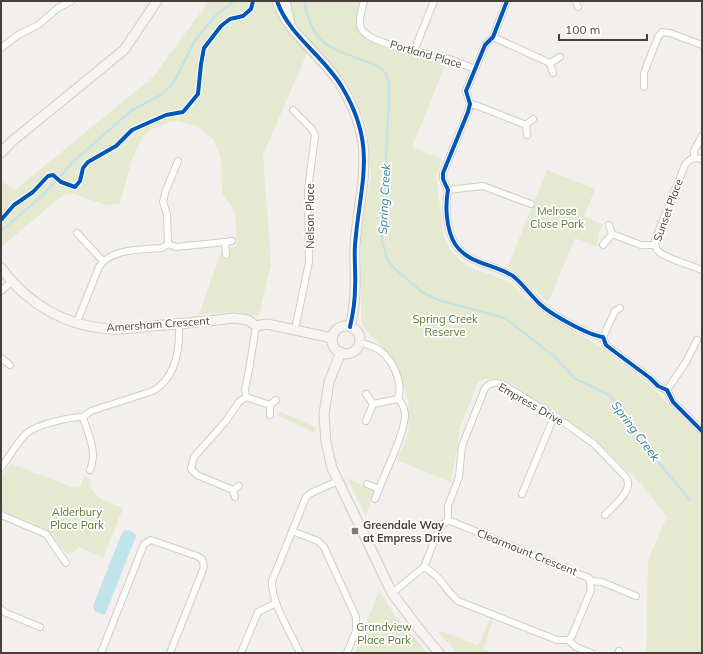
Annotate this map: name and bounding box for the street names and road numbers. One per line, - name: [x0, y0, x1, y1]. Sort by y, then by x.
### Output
- street label: Portland Place: [388, 37, 464, 71]
- street label: Sunset Place: [650, 177, 686, 243]
- street label: Nelson Place: [303, 183, 317, 249]
- street label: Amersham Crescent: [106, 313, 210, 335]
- street label: Empress Drive: [496, 380, 566, 428]
- street label: Clearmount Crescent: [475, 526, 579, 579]

